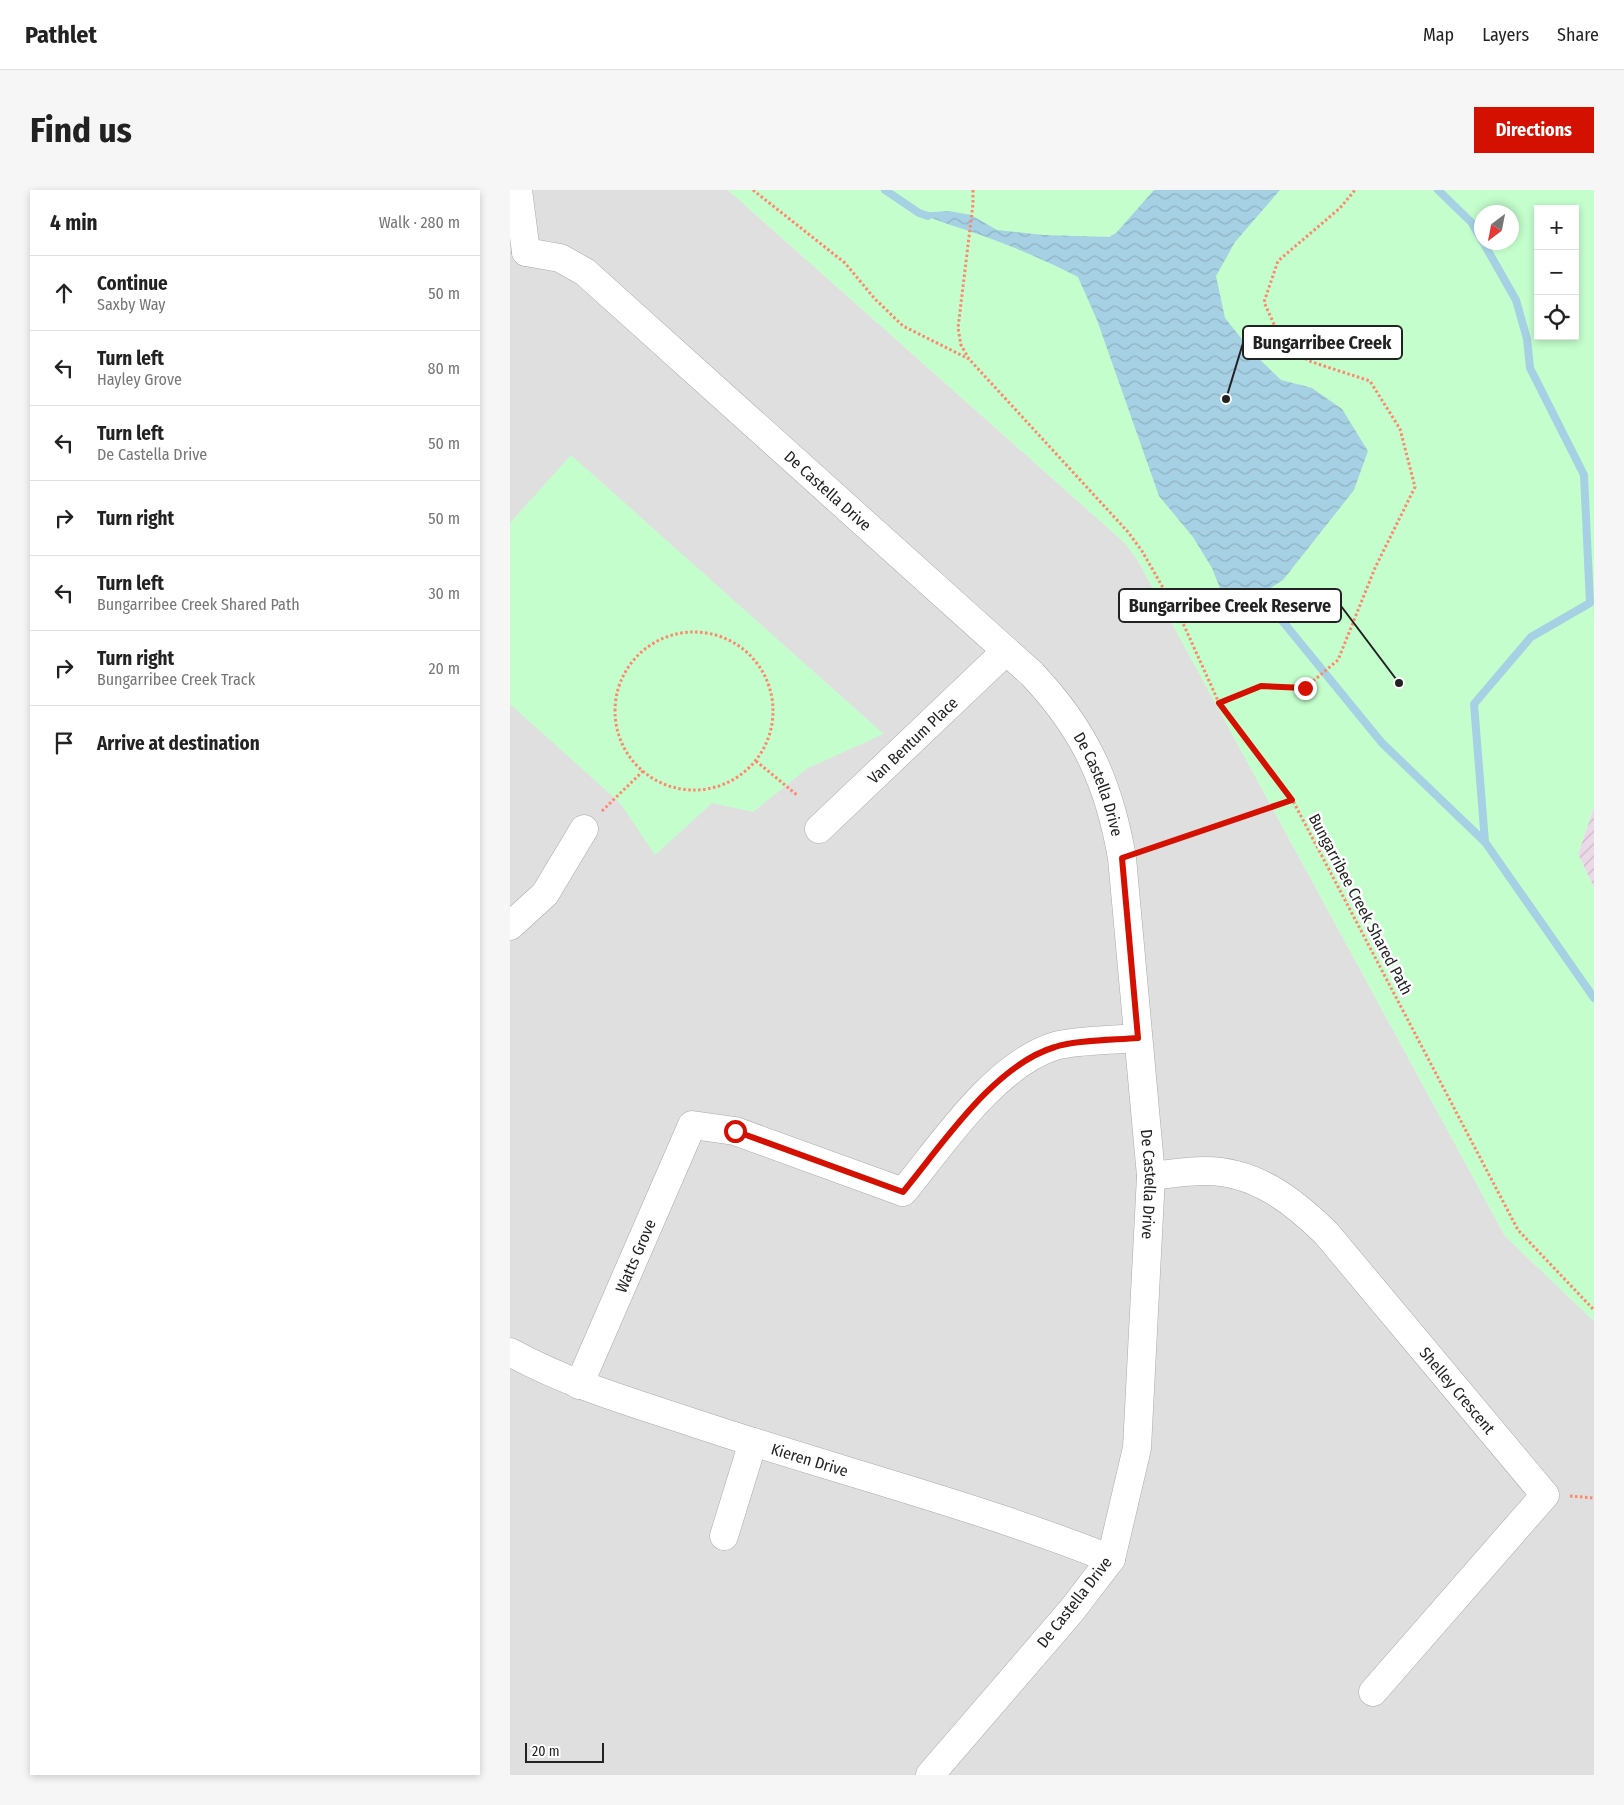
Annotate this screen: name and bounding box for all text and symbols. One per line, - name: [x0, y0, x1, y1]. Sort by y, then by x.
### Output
- text: Pathlet: [25, 21, 97, 49]
- text: Map: [1423, 24, 1454, 46]
- text: Layers: [1482, 24, 1529, 46]
- text: Share: [1557, 24, 1599, 46]
- button: Directions: [1474, 107, 1594, 153]
- text: Find us: [30, 109, 132, 151]
- north arrow: [1474, 205, 1519, 250]
- map controls: [1534, 205, 1579, 340]
- button: +: [1534, 205, 1579, 250]
- text: 4 min: [50, 210, 98, 236]
- text: Walk · 280 m: [379, 213, 460, 232]
- button: −: [1534, 250, 1579, 295]
- text: Continue: [97, 272, 168, 295]
- icon: ahead: [50, 279, 78, 307]
- text: 50 m: [428, 284, 460, 303]
- text: Saxby Way: [97, 295, 165, 314]
- button: locate: [1534, 295, 1579, 340]
- callout: Bungarribee Creek: [1243, 326, 1402, 359]
- text: Bungarribee Creek: [1253, 332, 1392, 354]
- text: Turn left: [97, 347, 164, 370]
- icon: left: [50, 354, 78, 382]
- text: 80 m: [428, 359, 460, 378]
- text: Hayley Grove: [97, 370, 182, 389]
- text: Turn left: [97, 422, 164, 445]
- icon: left: [50, 429, 78, 457]
- text: 50 m: [428, 434, 460, 453]
- text: De Castella Drive: [97, 445, 207, 464]
- street label: De Castella Drive: [780, 447, 875, 535]
- icon: right: [50, 504, 78, 532]
- text: Turn right: [97, 507, 174, 530]
- text: 50 m: [428, 509, 460, 528]
- text: Turn left: [97, 572, 164, 595]
- icon: left: [50, 579, 78, 607]
- text: 30 m: [428, 584, 460, 603]
- callout: Bungarribee Creek Reserve: [1119, 589, 1341, 622]
- text: Bungarribee Creek Shared Path: [97, 595, 300, 614]
- text: Bungarribee Creek Reserve: [1129, 595, 1331, 617]
- text: Turn right: [97, 647, 174, 670]
- icon: right: [50, 654, 78, 682]
- text: 20 m: [429, 659, 460, 678]
- text: Bungarribee Creek Track: [97, 670, 255, 689]
- route end: [1294, 677, 1317, 700]
- street label: Van Bentum Place: [864, 693, 962, 788]
- icon: arrive: [50, 729, 78, 757]
- street label: De Castella Drive: [1070, 729, 1127, 838]
- text: Arrive at destination: [97, 732, 260, 755]
- street label: Bungarribee Creek Shared Path: [1305, 810, 1416, 998]
- route start: [724, 1120, 747, 1143]
- street label: De Castella Drive: [1137, 1128, 1160, 1240]
- street label: Watts Grove: [611, 1216, 660, 1295]
- street label: Shelley Crescent: [1415, 1343, 1499, 1439]
- street label: Kieren Drive: [769, 1439, 851, 1481]
- street label: De Castella Drive: [1033, 1553, 1116, 1652]
- scale bar: [525, 1740, 604, 1763]
- text: 20 m: [532, 1743, 560, 1760]

